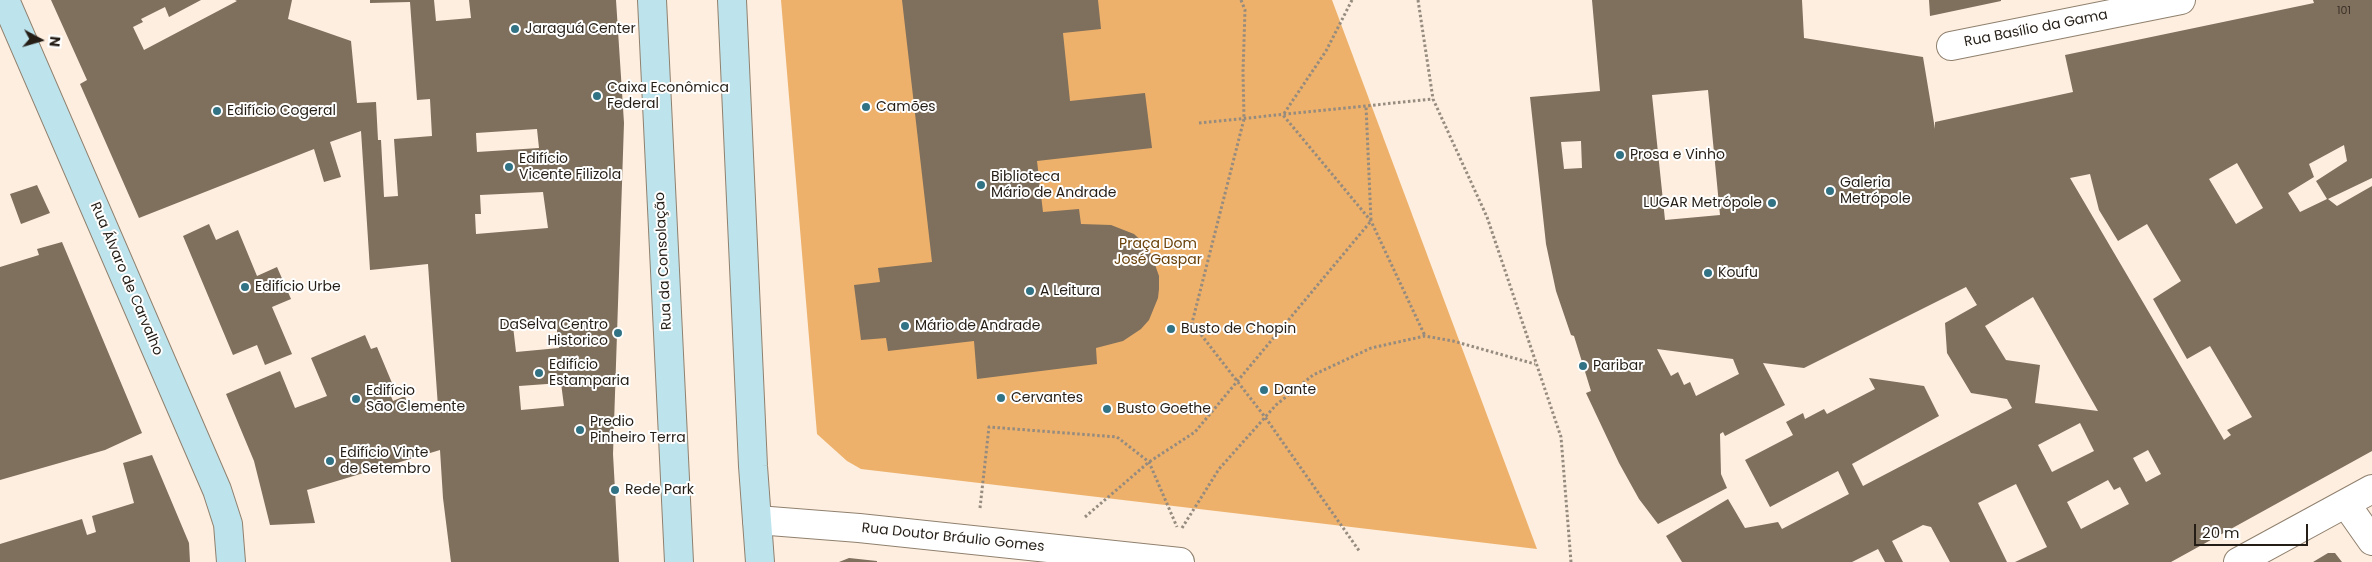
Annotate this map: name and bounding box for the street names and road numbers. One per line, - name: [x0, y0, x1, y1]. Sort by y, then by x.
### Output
- street label: Rua Basílio da Gama: [1963, 7, 2109, 51]
- street label: Rua da Consolação: [652, 192, 676, 330]
- street label: Rua Álvaro de Carvalho: [86, 200, 166, 358]
- street label: Rua Doutor Bráulio Gomes: [861, 520, 1045, 556]

